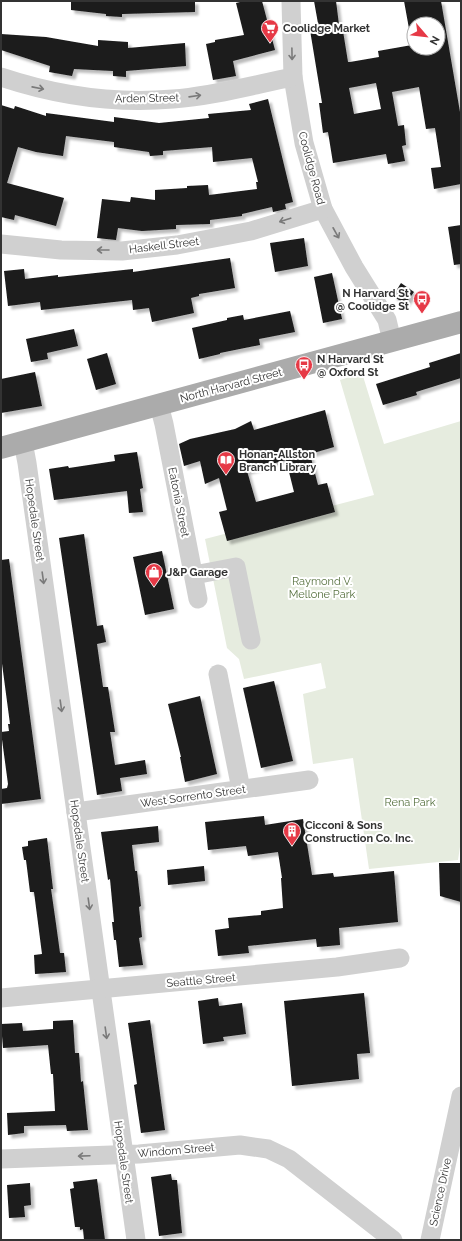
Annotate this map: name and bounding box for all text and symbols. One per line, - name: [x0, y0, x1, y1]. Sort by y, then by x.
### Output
- north arrow: [406, 16, 446, 56]
- supermarket icon: Coolidge Market: [260, 18, 280, 43]
- place label: Coolidge Market: [283, 22, 371, 35]
- text: N: [427, 34, 442, 47]
- one-way arrow: [289, 47, 296, 60]
- one-way arrow: [32, 84, 45, 92]
- street label: Arden Street: [115, 91, 180, 106]
- one-way arrow: [188, 92, 201, 100]
- street label: Coolidge Road: [295, 130, 328, 206]
- one-way arrow: [280, 217, 292, 225]
- one-way arrow: [332, 227, 340, 239]
- street label: Haskell Street: [128, 235, 200, 256]
- one-way arrow: [97, 247, 110, 254]
- place label: N Harvard St @ Coolidge St: [336, 287, 410, 313]
- bus stop icon: N Harvard St @ Coolidge St: [412, 289, 432, 314]
- place label: N Harvard St @ Oxford St: [317, 353, 384, 379]
- bus stop icon: N Harvard St @ Oxford St: [294, 355, 314, 380]
- street label: North Harvard Street: [179, 366, 284, 405]
- place label: Honan-Allston Branch Library: [239, 448, 316, 474]
- library icon: Honan-Allston Branch Library: [216, 450, 236, 475]
- street label: Eatonia Street: [165, 466, 192, 538]
- street label: Hopedale Street: [22, 478, 47, 563]
- shop icon: J&P Garage: [144, 562, 164, 587]
- place label: J&P Garage: [167, 566, 228, 579]
- one-way arrow: [39, 571, 47, 584]
- park label: Raymond V. Mellone Park: [289, 575, 356, 601]
- one-way arrow: [57, 699, 65, 712]
- street label: West Sorrento Street: [140, 783, 247, 810]
- park label: Rena Park: [384, 796, 436, 809]
- street label: Hopedale Street: [67, 799, 92, 884]
- place label: Cicconi & Sons Construction Co. Inc.: [305, 819, 413, 845]
- building icon: Cicconi & Sons Construction Co. Inc.: [282, 821, 302, 846]
- one-way arrow: [85, 898, 93, 911]
- street label: Seattle Street: [166, 971, 236, 990]
- one-way arrow: [102, 1026, 110, 1039]
- street label: Hopedale Street: [111, 1120, 136, 1205]
- street label: Windom Street: [137, 1141, 215, 1160]
- one-way arrow: [78, 1152, 91, 1160]
- street label: Science Drive: [427, 1156, 454, 1227]

